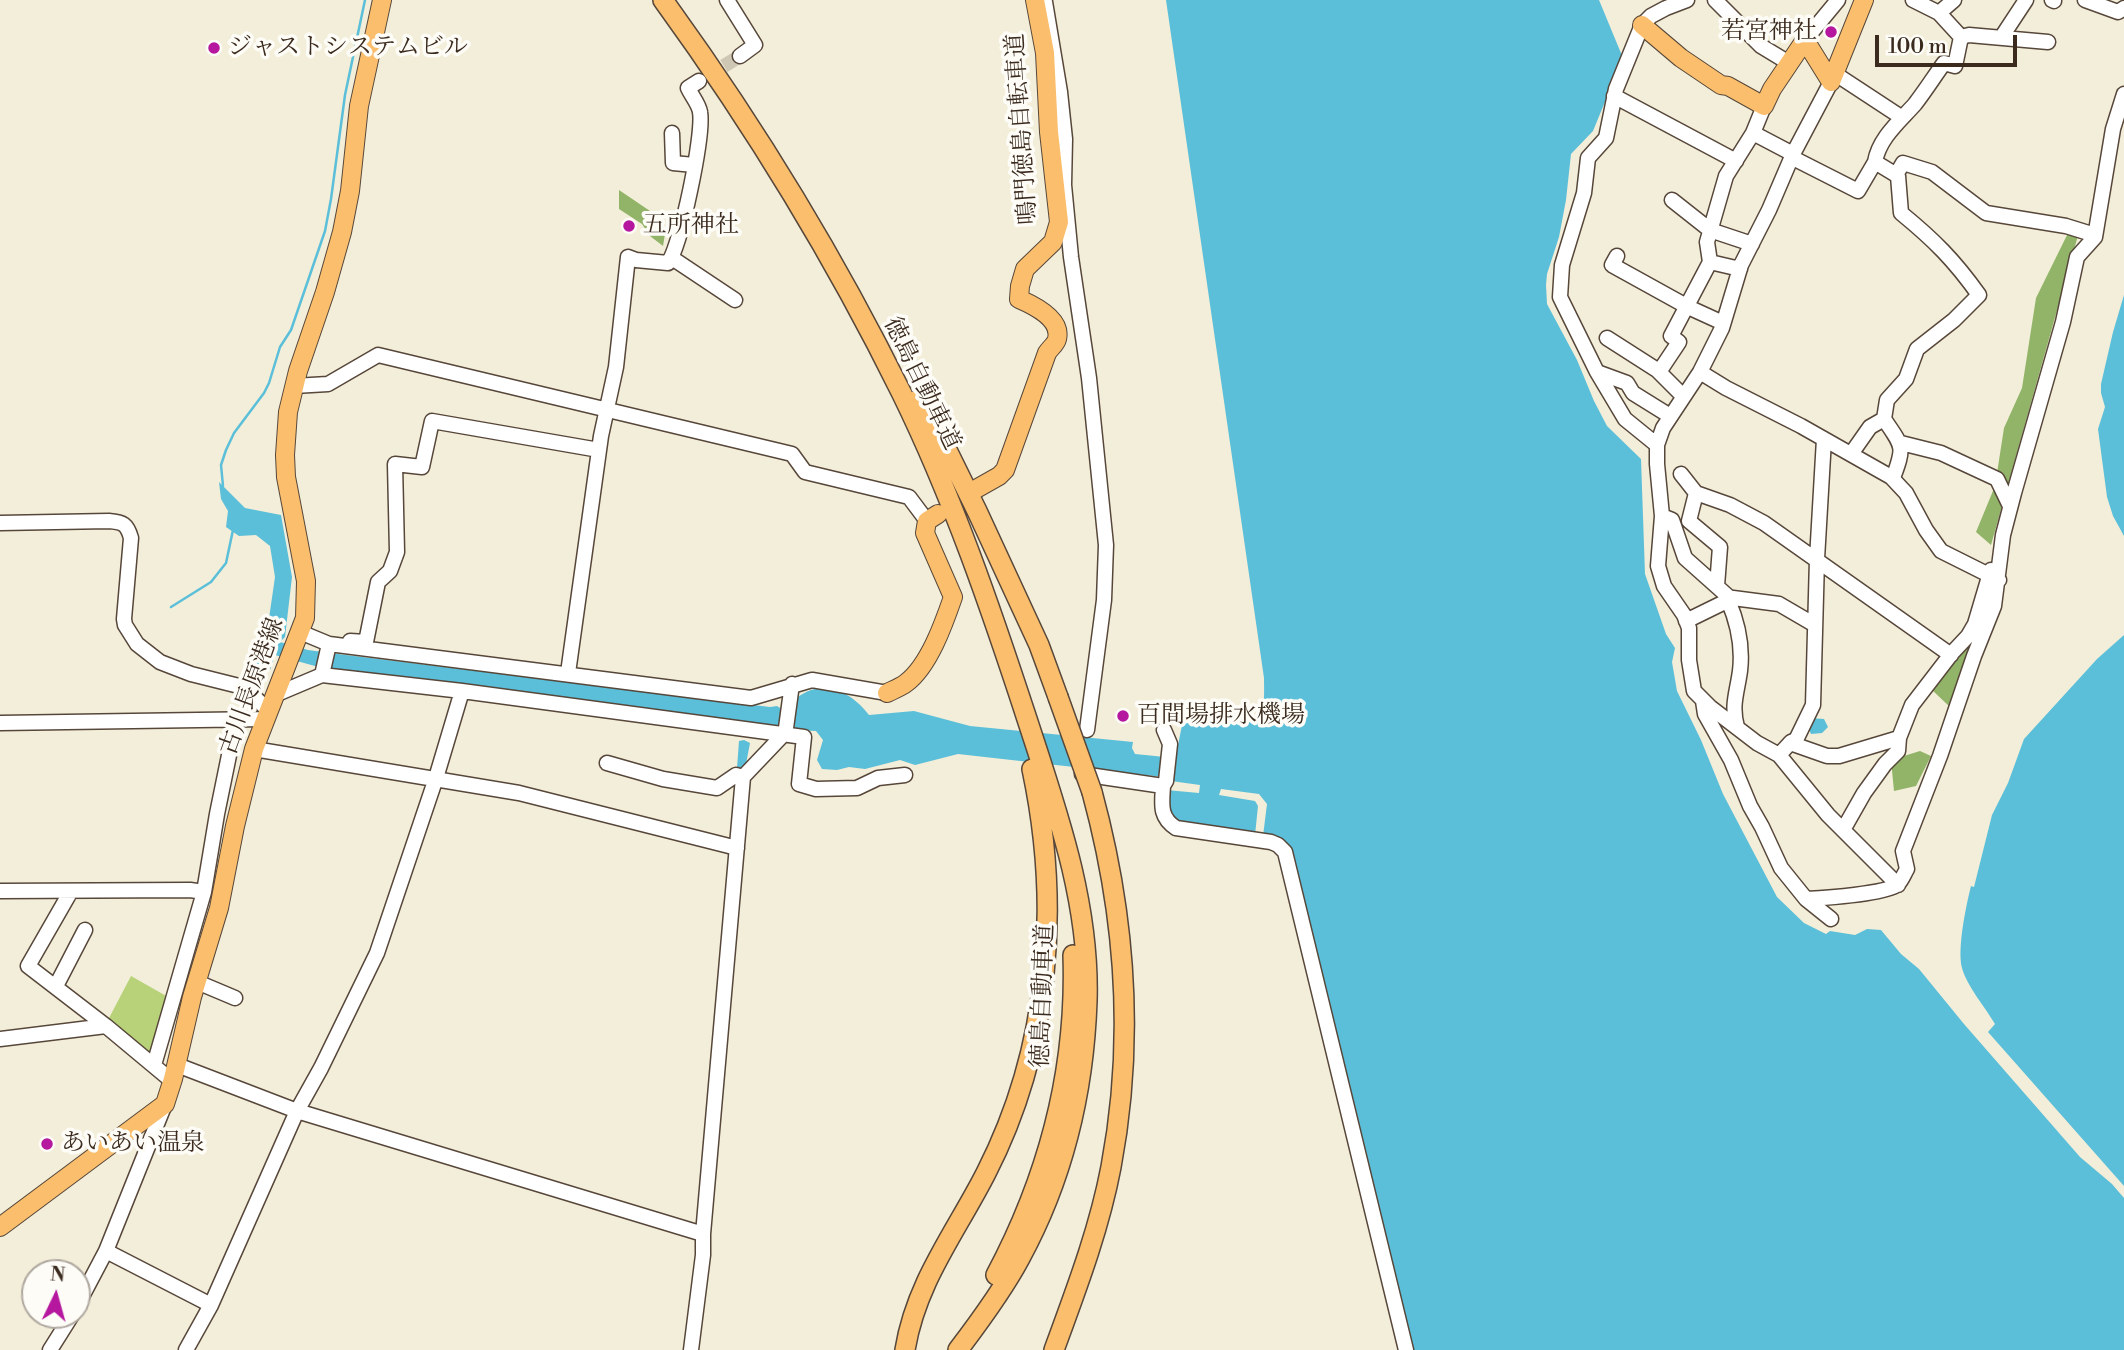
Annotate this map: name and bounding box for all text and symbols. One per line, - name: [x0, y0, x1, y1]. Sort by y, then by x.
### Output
- place label: 若宮神社: [1721, 18, 1817, 46]
- scale bar: [1879, 21, 2021, 65]
- marker: 若宮神社: [1823, 24, 1839, 40]
- street label: 鳴門徳島自転車道: [1002, 32, 1044, 226]
- place label: ジャストシステムビル: [228, 34, 468, 62]
- text: 100 m: [1888, 34, 1947, 60]
- marker: ジャストシステムビル: [206, 40, 222, 56]
- place label: 五所神社: [643, 212, 739, 240]
- marker: 五所神社: [621, 218, 637, 234]
- street label: 徳島自動車道: [876, 313, 966, 455]
- street label: 古川長原港線: [215, 614, 291, 760]
- place label: 百間場排水機場: [1137, 702, 1305, 730]
- marker: 百間場排水機場: [1115, 708, 1131, 724]
- street label: 徳島自動車道: [1027, 924, 1061, 1068]
- place label: あいあい温泉: [61, 1130, 205, 1158]
- marker: あいあい温泉: [39, 1136, 55, 1152]
- north arrow: [21, 1259, 91, 1329]
- text: N: [49, 1262, 66, 1288]

